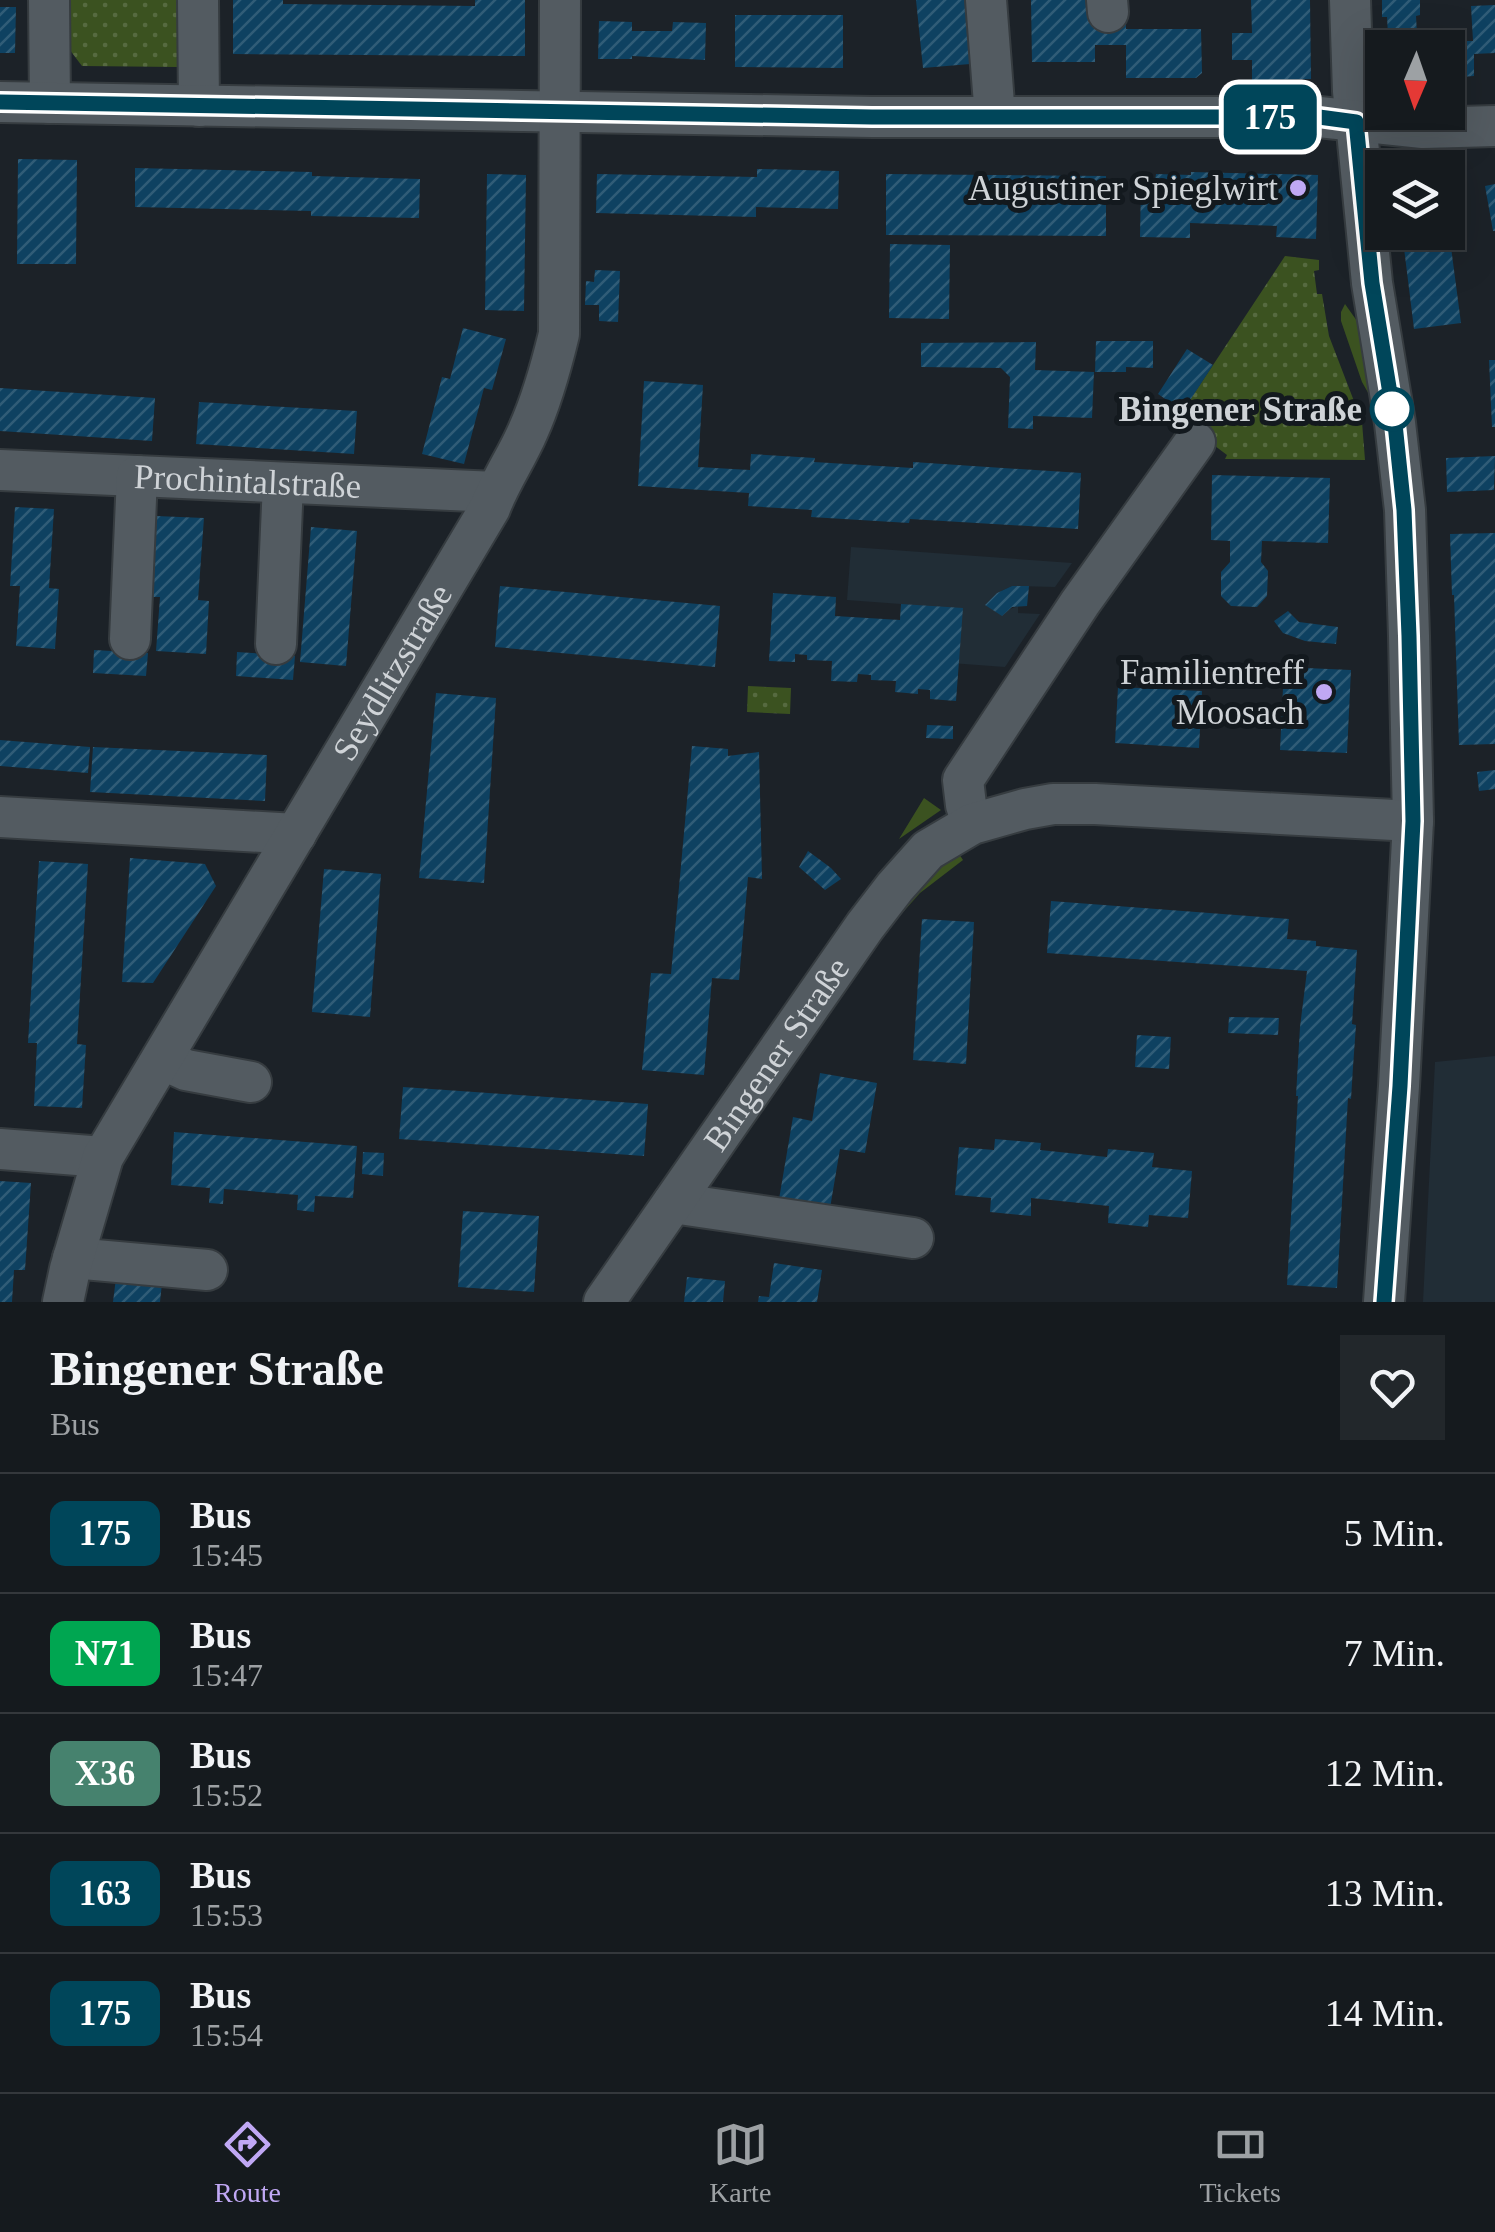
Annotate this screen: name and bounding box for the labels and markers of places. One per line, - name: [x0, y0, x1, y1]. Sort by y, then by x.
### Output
- place label: Augustiner Spieglwirt: [968, 169, 1278, 208]
- marker: Augustiner Spieglwirt: [1287, 177, 1309, 199]
- marker: Bingener Straße: [1371, 388, 1413, 430]
- place label: Bingener Straße: [1119, 390, 1362, 429]
- place label: Familientreff Moosach: [1120, 653, 1304, 732]
- marker: Familientreff Moosach: [1313, 681, 1335, 703]

